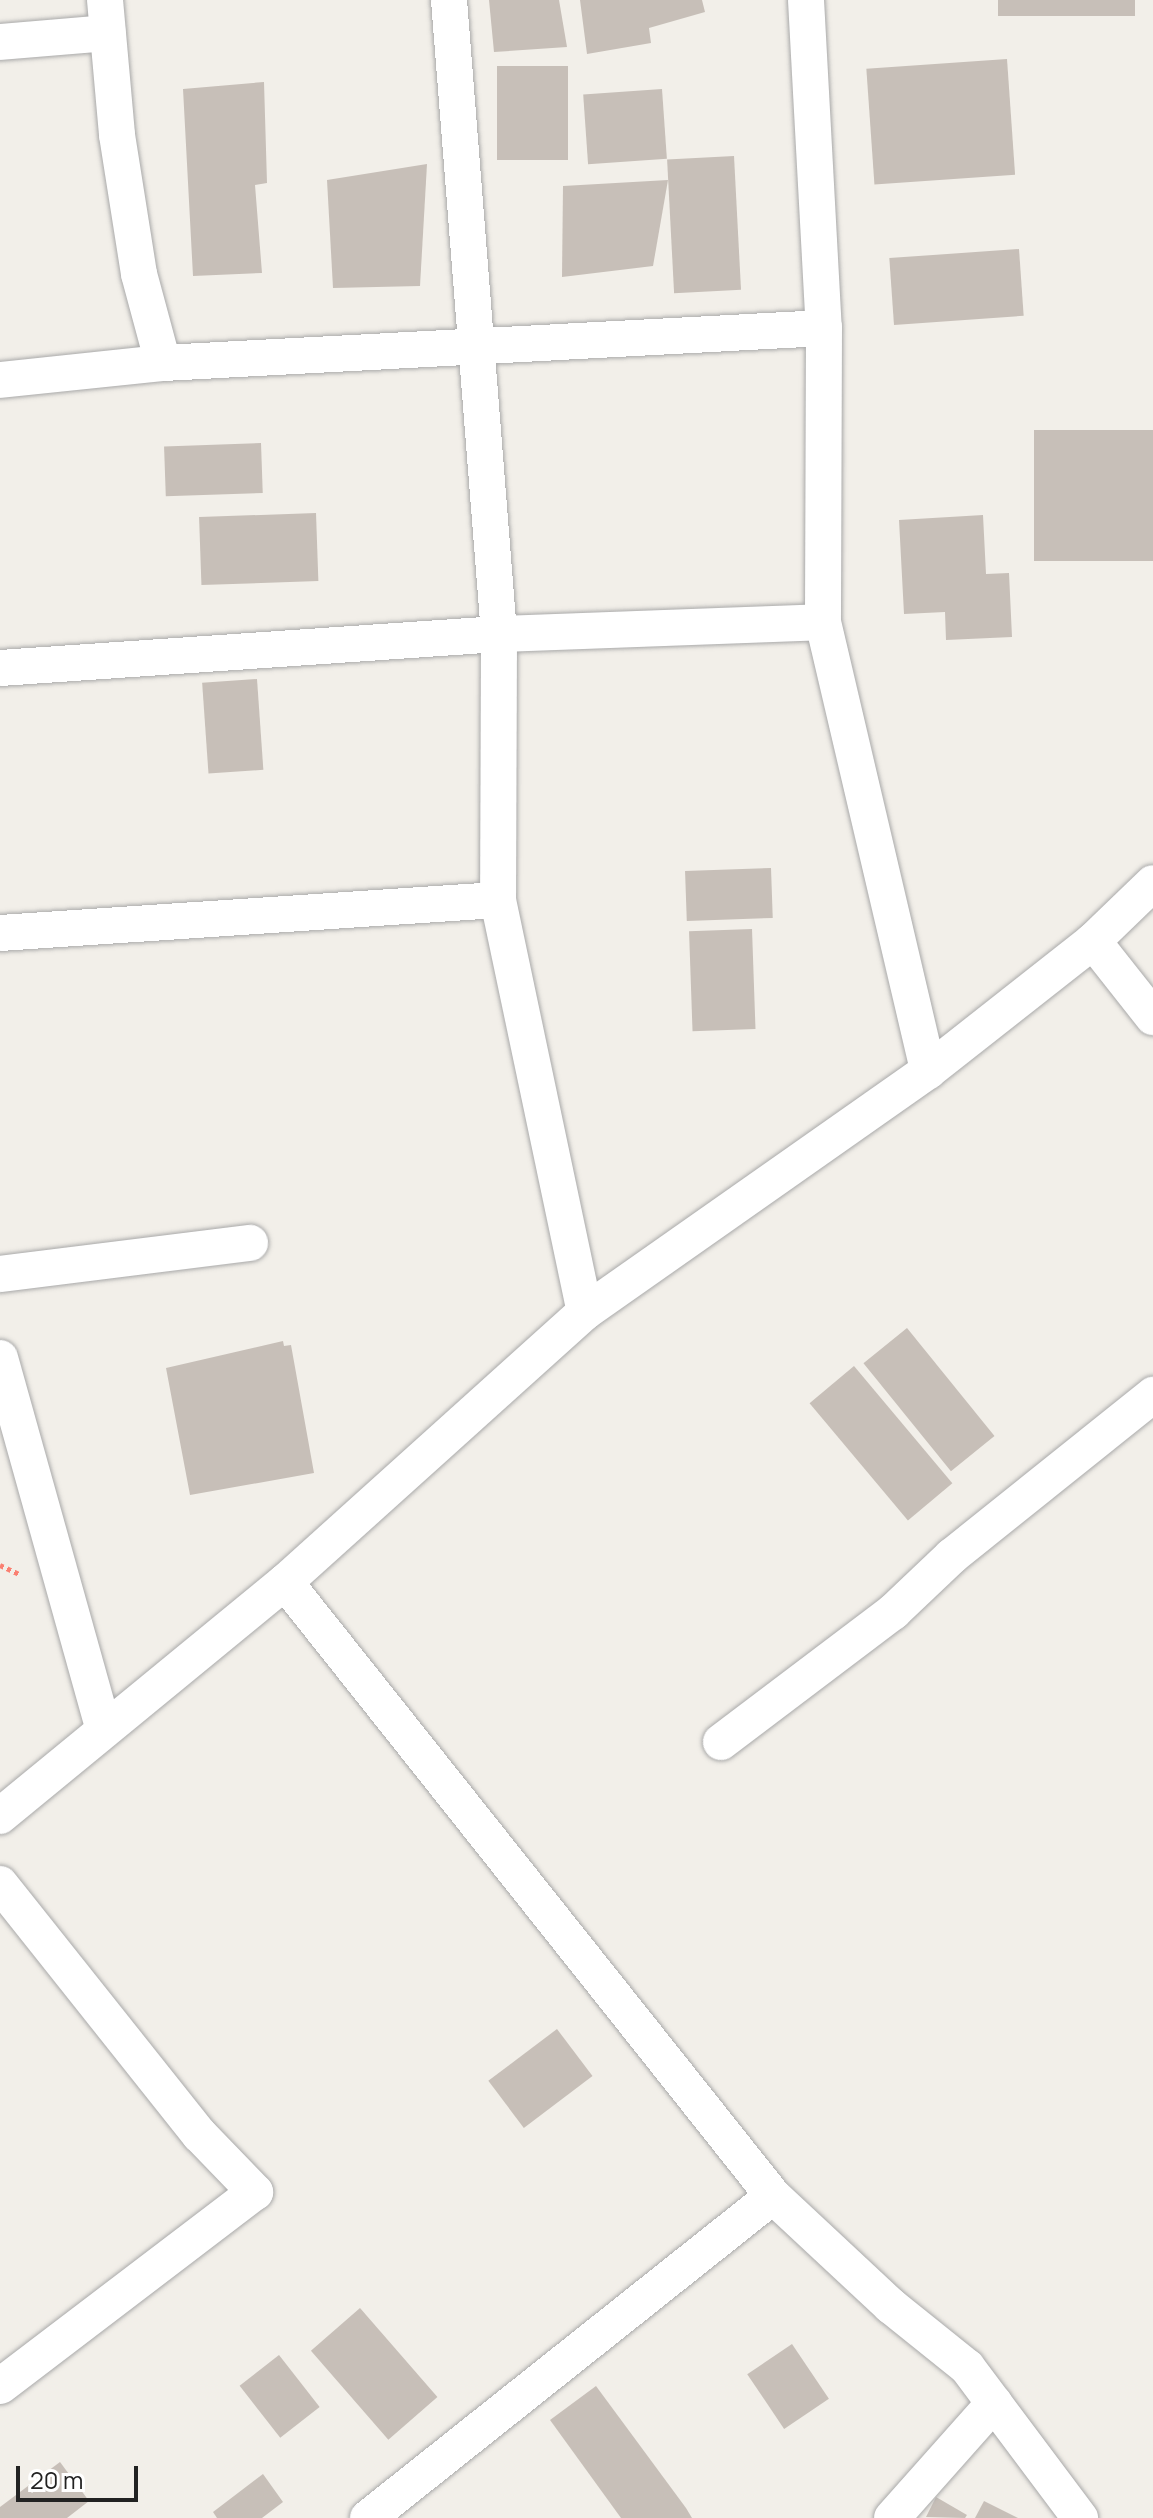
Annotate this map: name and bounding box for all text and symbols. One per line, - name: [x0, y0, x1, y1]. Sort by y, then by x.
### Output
- scale bar: [20, 2450, 142, 2500]
- text: 20 m: [30, 2463, 83, 2496]

